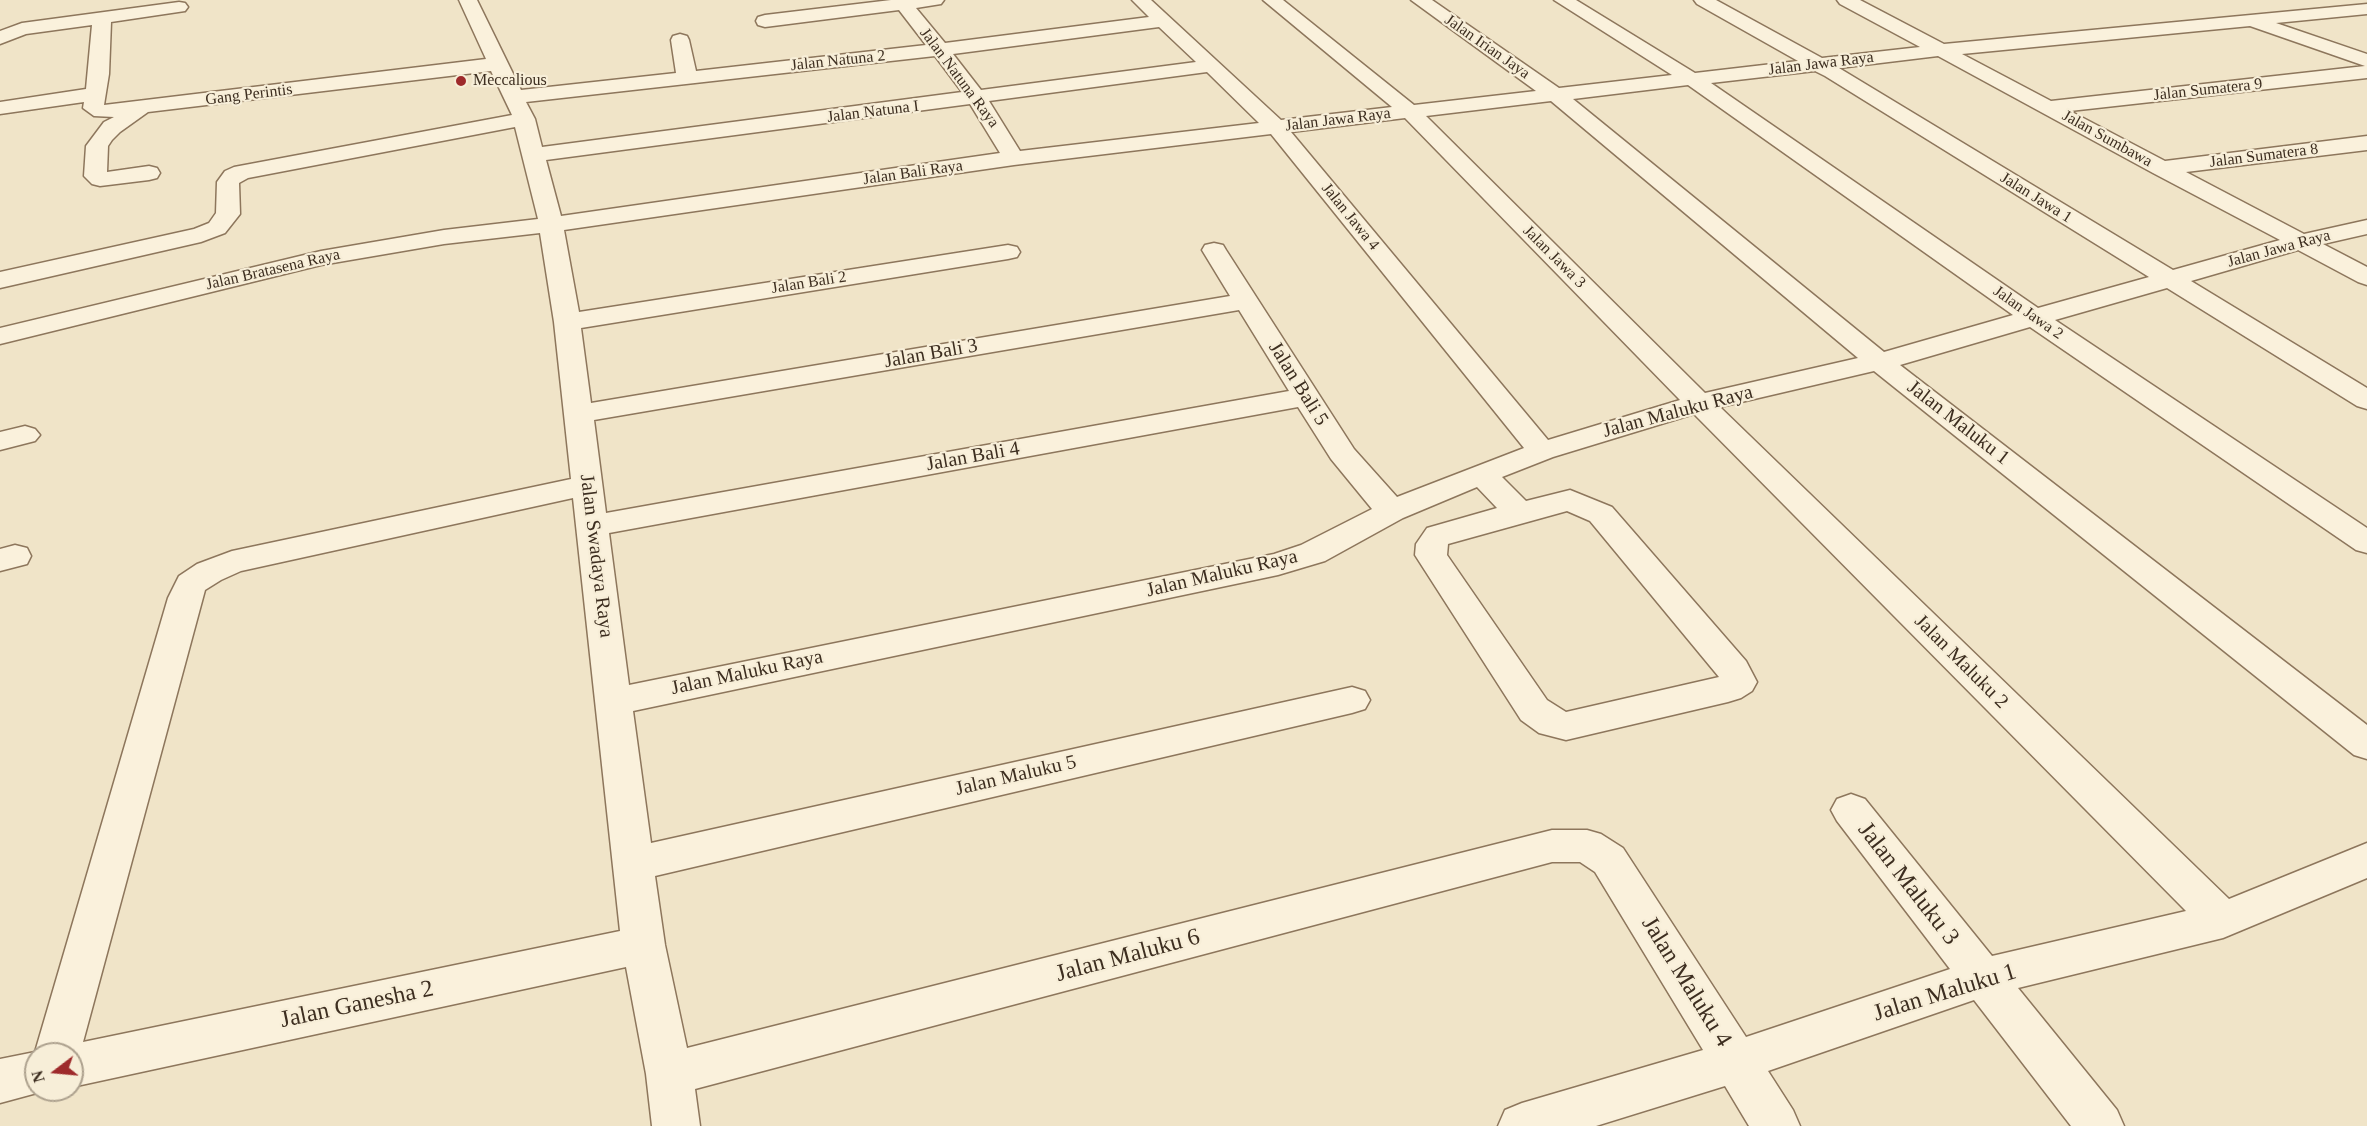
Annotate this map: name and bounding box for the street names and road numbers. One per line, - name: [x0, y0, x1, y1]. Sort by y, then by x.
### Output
- street label: Jalan Irian Jaya: [1441, 11, 1533, 83]
- street label: Jalan Natuna Raya: [915, 24, 1003, 132]
- street label: Jalan Natuna 2: [790, 46, 886, 76]
- street label: Jalan Jawa Raya: [1767, 48, 1875, 80]
- street label: Jalan Sumatera 9: [2153, 75, 2263, 105]
- street label: Gang Perintis: [204, 80, 294, 110]
- street label: Jalan Natuna I: [826, 97, 920, 127]
- street label: Jalan Jawa Raya: [1284, 104, 1392, 136]
- street label: Jalan Sumbawa: [2059, 106, 2155, 172]
- street label: Jalan Sumatera 8: [2209, 140, 2319, 172]
- street label: Jalan Bali Raya: [862, 157, 964, 189]
- street label: Jalan Jawa 1: [1997, 168, 2075, 228]
- street label: Jalan Jawa 4: [1317, 180, 1383, 254]
- street label: Jalan Jawa 3: [1519, 222, 1589, 292]
- street label: Jalan Jawa Raya: [2225, 226, 2333, 272]
- street label: Jalan Bratasena Raya: [204, 245, 342, 295]
- street label: Jalan Bali 2: [770, 268, 848, 298]
- street label: Jalan Jawa 2: [1989, 282, 2067, 344]
- street label: Jalan Bali 3: [882, 334, 980, 374]
- street label: Jalan Bali 5: [1263, 338, 1333, 430]
- street label: Jalan Maluku 1: [1902, 376, 2014, 470]
- street label: Jalan Maluku Raya: [1600, 380, 1756, 444]
- street label: Jalan Bali 4: [924, 437, 1022, 477]
- street label: Jalan Swadaya Raya: [574, 473, 618, 639]
- street label: Jalan Maluku Raya: [1144, 545, 1300, 603]
- street label: Jalan Maluku 2: [1909, 610, 2013, 714]
- street label: Jalan Maluku Raya: [669, 645, 825, 701]
- street label: Jalan Maluku 5: [953, 750, 1079, 802]
- street label: Jalan Maluku 3: [1851, 817, 1965, 951]
- street label: Jalan Maluku 4: [1635, 912, 1737, 1052]
- street label: Jalan Maluku 6: [1053, 923, 1203, 989]
- street label: Jalan Maluku 1: [1870, 958, 2020, 1028]
- street label: Jalan Ganesha 2: [278, 975, 436, 1035]

